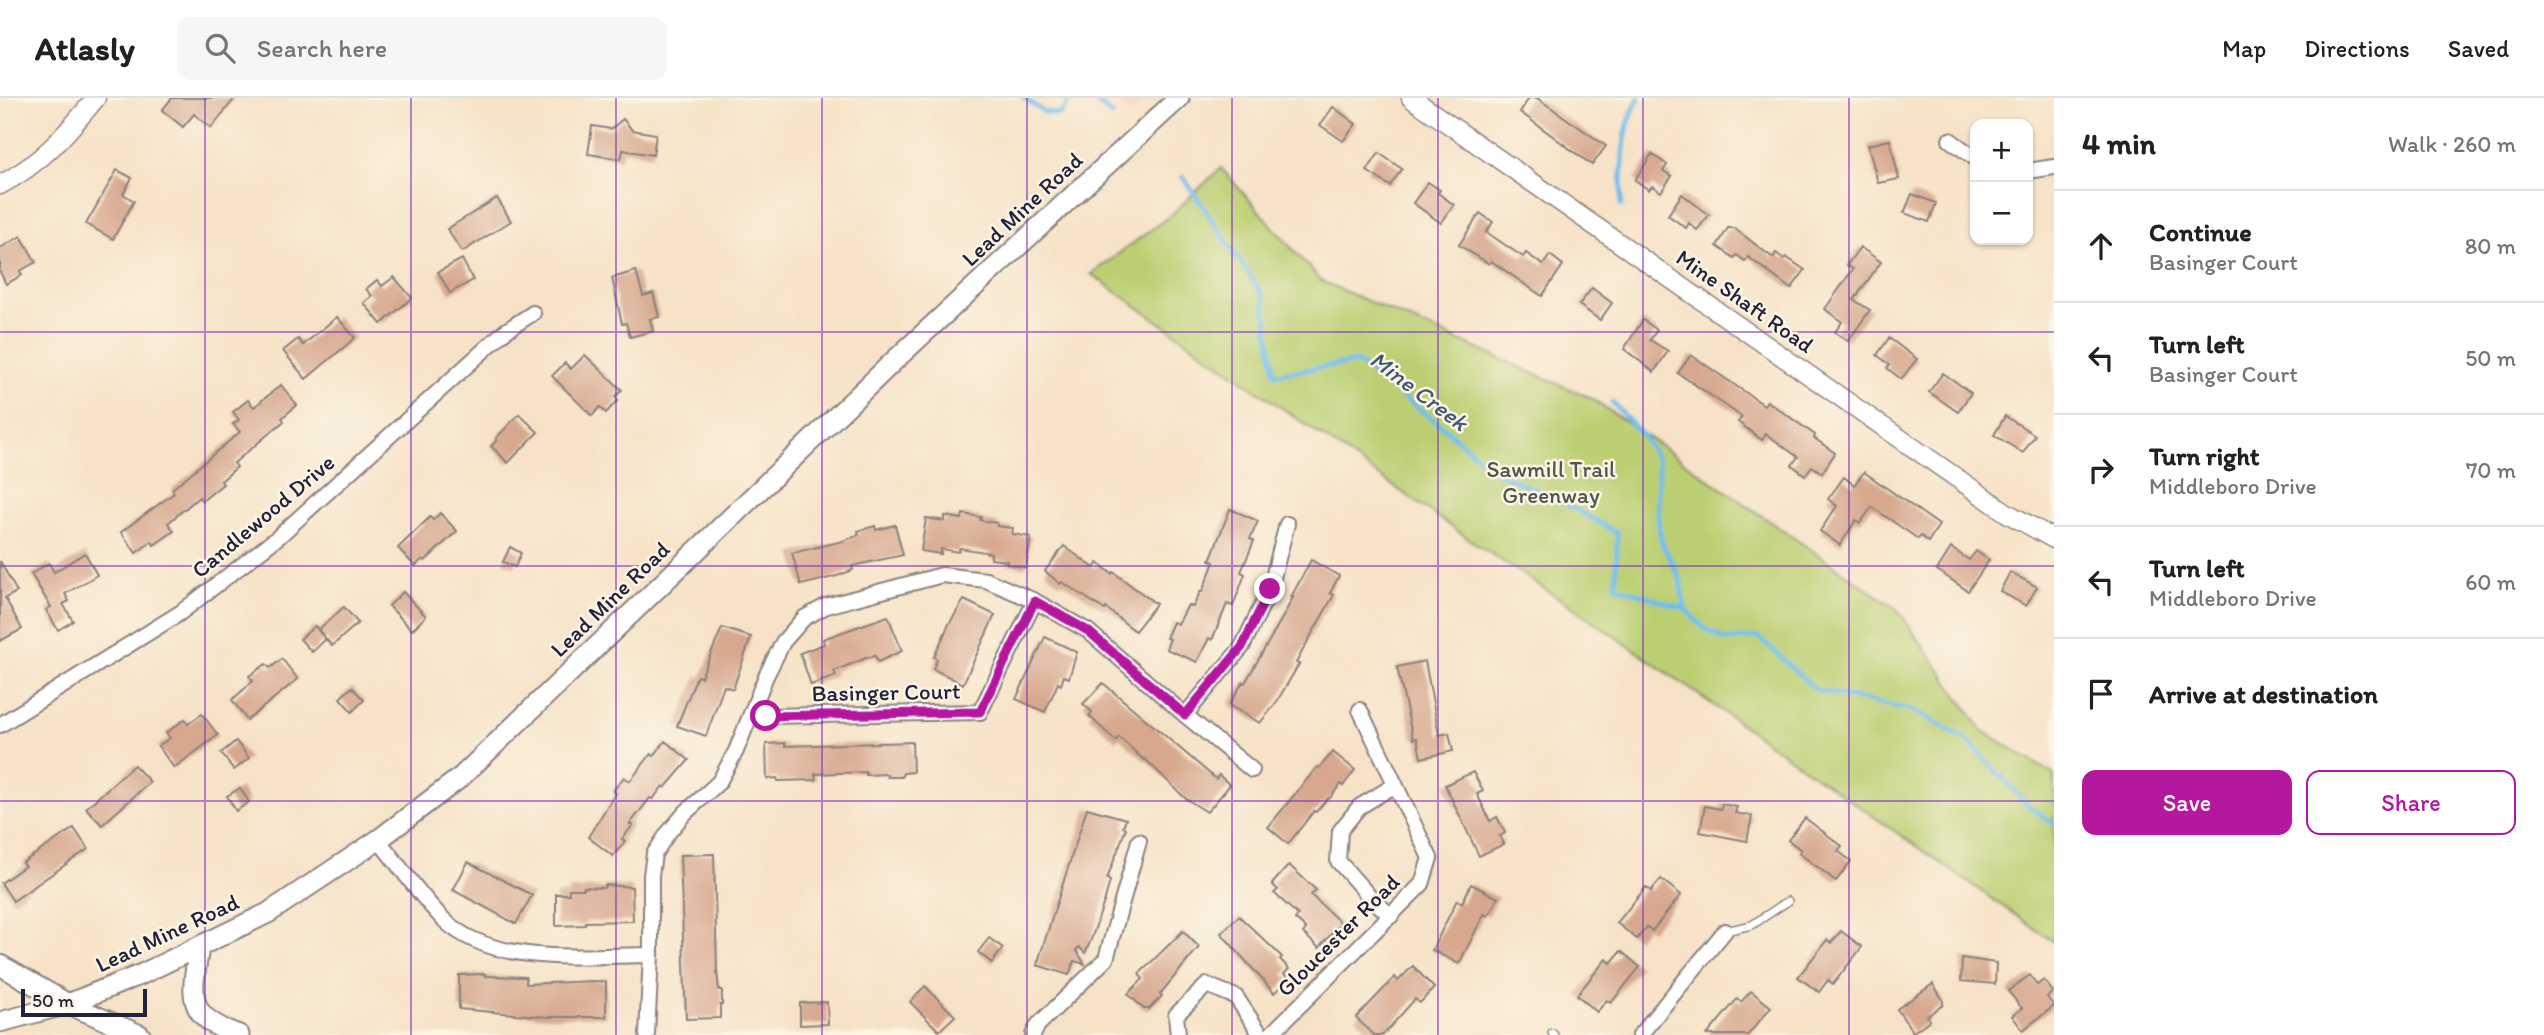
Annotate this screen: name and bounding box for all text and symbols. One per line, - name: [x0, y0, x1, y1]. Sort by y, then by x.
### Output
- search box: [177, 17, 667, 80]
- text: Atlasly: [35, 29, 135, 68]
- icon: search: [201, 29, 239, 67]
- text: Search here: [257, 32, 387, 64]
- text: Map: [2222, 34, 2266, 63]
- text: Directions: [2304, 34, 2410, 63]
- text: Saved: [2448, 34, 2509, 63]
- map controls: [1970, 119, 2033, 245]
- button: +: [1970, 119, 2033, 182]
- text: 4 min: [2082, 125, 2156, 162]
- text: Walk · 260 m: [2388, 130, 2516, 158]
- street label: Lead Mine Road: [956, 146, 1089, 272]
- button: −: [1970, 182, 2033, 245]
- text: Continue: [2149, 216, 2252, 248]
- icon: ahead: [2082, 227, 2120, 265]
- text: 80 m: [2465, 232, 2516, 260]
- street label: Mine Shaft Road: [1671, 243, 1820, 359]
- text: Basinger Court: [2149, 248, 2298, 276]
- text: Turn left: [2149, 328, 2245, 360]
- icon: left: [2082, 339, 2120, 377]
- water label: Mine Creek: [1365, 344, 1475, 438]
- text: 50 m: [2465, 344, 2516, 372]
- text: Basinger Court: [2149, 360, 2298, 388]
- text: Turn right: [2149, 440, 2260, 472]
- street label: Candlewood Drive: [186, 448, 340, 584]
- icon: right: [2082, 451, 2120, 489]
- park label: Sawmill Trail Greenway: [1486, 455, 1616, 509]
- text: 70 m: [2466, 456, 2516, 484]
- text: Middleboro Drive: [2149, 472, 2317, 500]
- street label: Lead Mine Road: [545, 535, 676, 663]
- text: Turn left: [2149, 552, 2245, 584]
- icon: left: [2082, 563, 2120, 601]
- text: 60 m: [2465, 568, 2516, 596]
- route end: [1254, 573, 1285, 604]
- text: Middleboro Drive: [2149, 584, 2317, 612]
- icon: arrive: [2082, 675, 2120, 713]
- street label: Basinger Court: [811, 677, 961, 707]
- text: Arrive at destination: [2149, 678, 2378, 710]
- route start: [750, 700, 781, 731]
- button: Save: [2082, 770, 2292, 835]
- button: Share: [2306, 770, 2516, 835]
- street label: Gloucester Road: [1271, 867, 1406, 1002]
- street label: Lead Mine Road: [91, 887, 244, 978]
- scale bar: [21, 986, 147, 1018]
- text: 50 m: [32, 989, 74, 1012]

